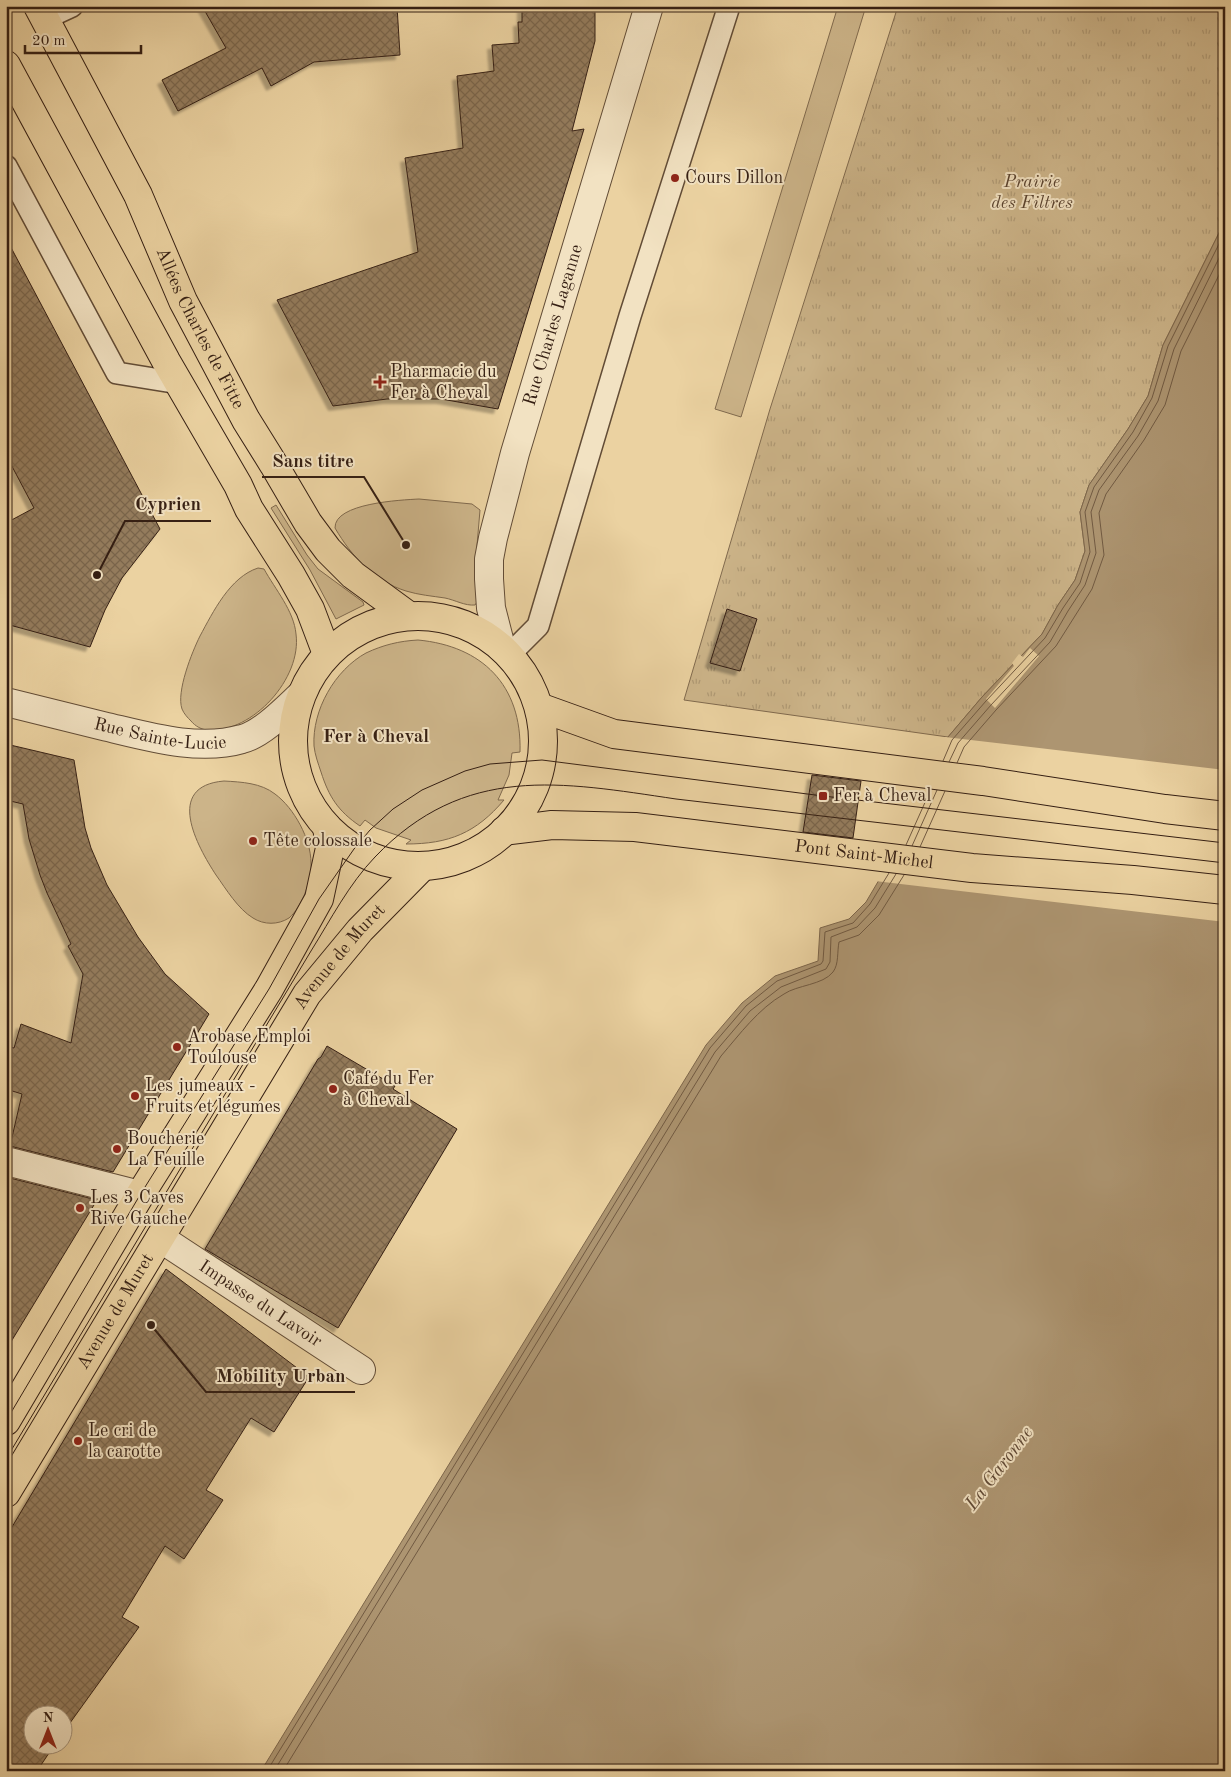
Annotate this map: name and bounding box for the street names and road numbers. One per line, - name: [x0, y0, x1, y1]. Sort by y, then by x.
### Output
- street label: Rue Charles Laganne: [521, 242, 586, 408]
- street label: Allées Charles de Fitte: [152, 245, 248, 412]
- street label: Rue Sainte-Lucie: [92, 715, 228, 753]
- street label: Pont Saint-Michel: [793, 837, 935, 872]
- street label: Avenue de Muret: [291, 901, 389, 1013]
- street label: Avenue de Muret: [74, 1250, 157, 1373]
- street label: Impasse du Lavoir: [196, 1257, 325, 1351]

